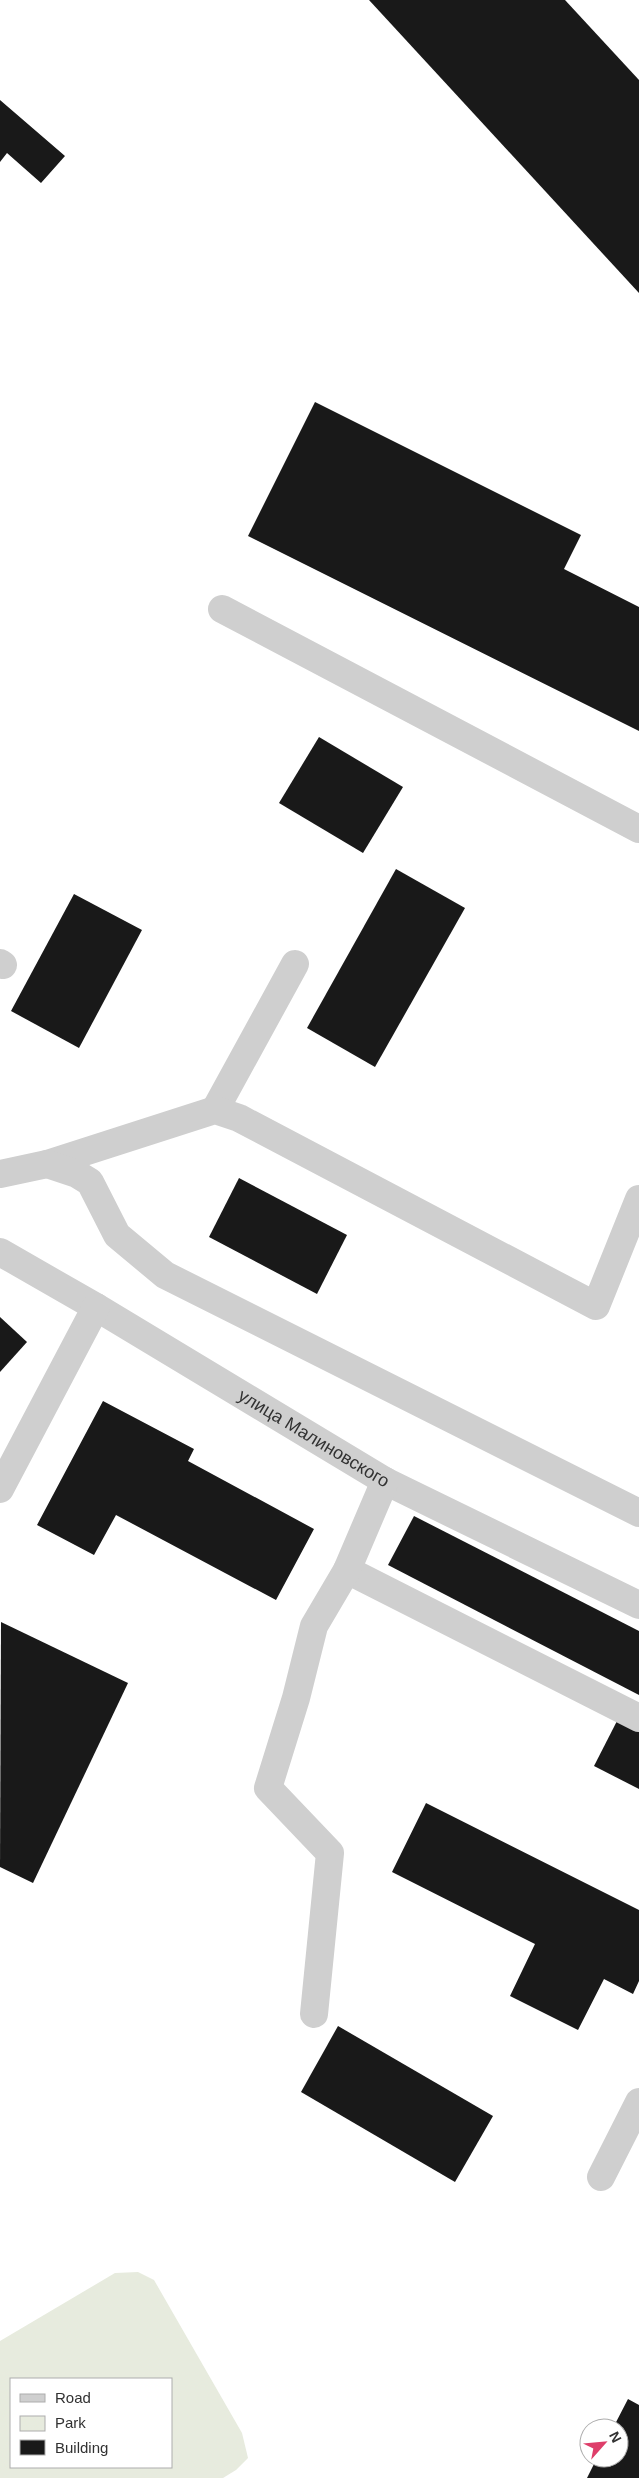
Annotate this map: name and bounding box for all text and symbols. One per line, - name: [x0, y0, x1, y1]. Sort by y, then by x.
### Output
- street label: улица Малиновского: [235, 1385, 393, 1491]
- legend: [10, 2378, 172, 2468]
- text: Road: [55, 2389, 91, 2406]
- text: Park: [55, 2414, 86, 2431]
- north arrow: [579, 2418, 629, 2468]
- text: N: [606, 2429, 625, 2445]
- text: Building: [55, 2439, 108, 2456]

